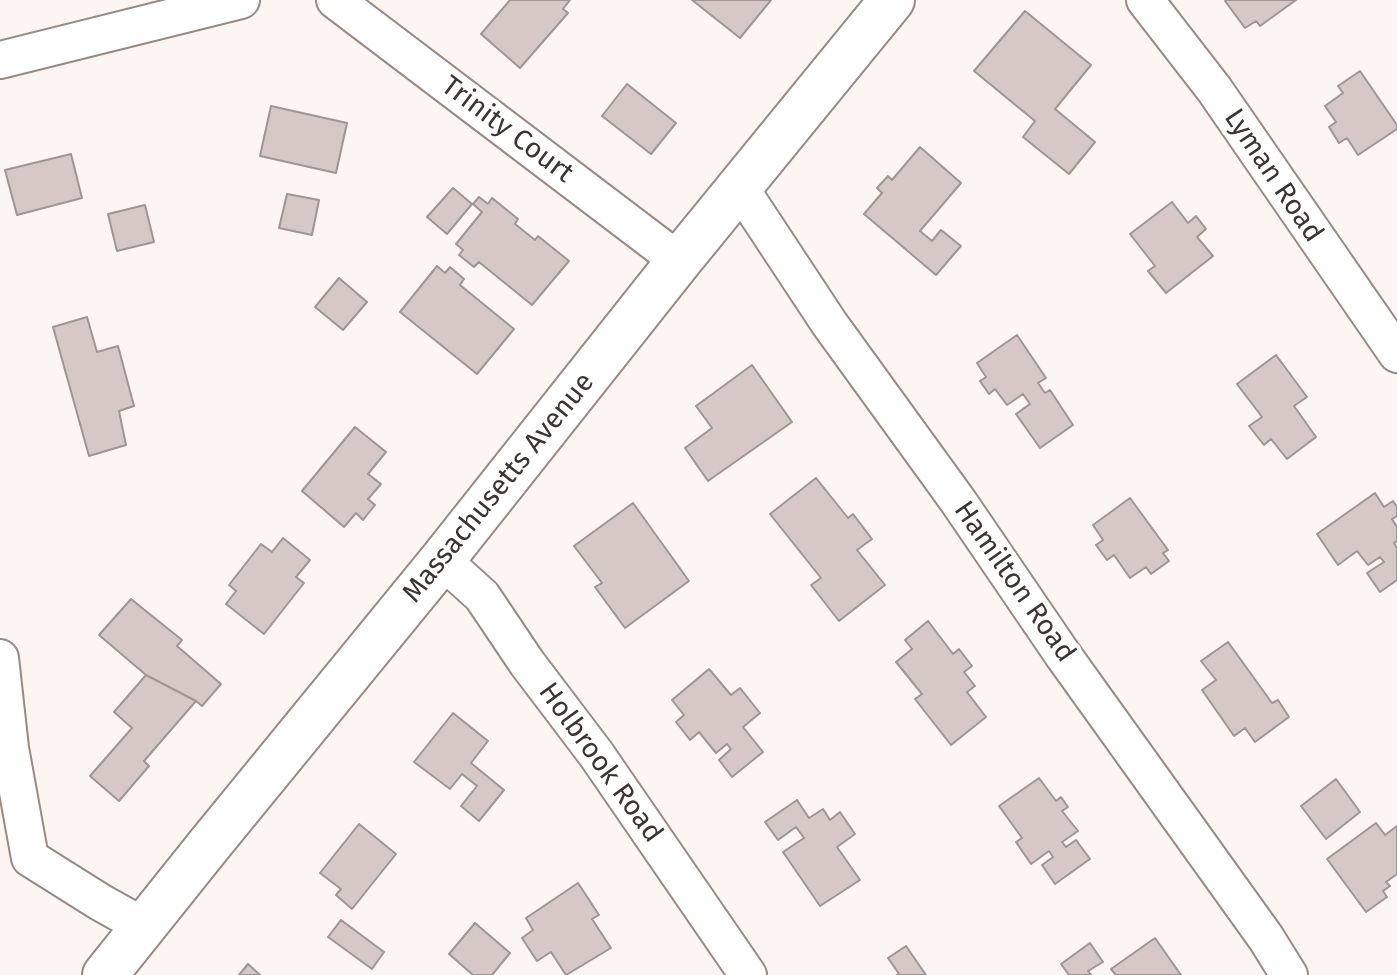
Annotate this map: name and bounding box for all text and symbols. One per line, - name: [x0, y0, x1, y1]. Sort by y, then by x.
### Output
- street label: Trinity Court: [434, 69, 580, 191]
- street label: Lyman Road: [1216, 103, 1330, 249]
- street label: Massachusetts Avenue: [396, 366, 602, 610]
- street label: Hamilton Road: [946, 495, 1082, 669]
- street label: Holbrook Road: [531, 677, 669, 849]

